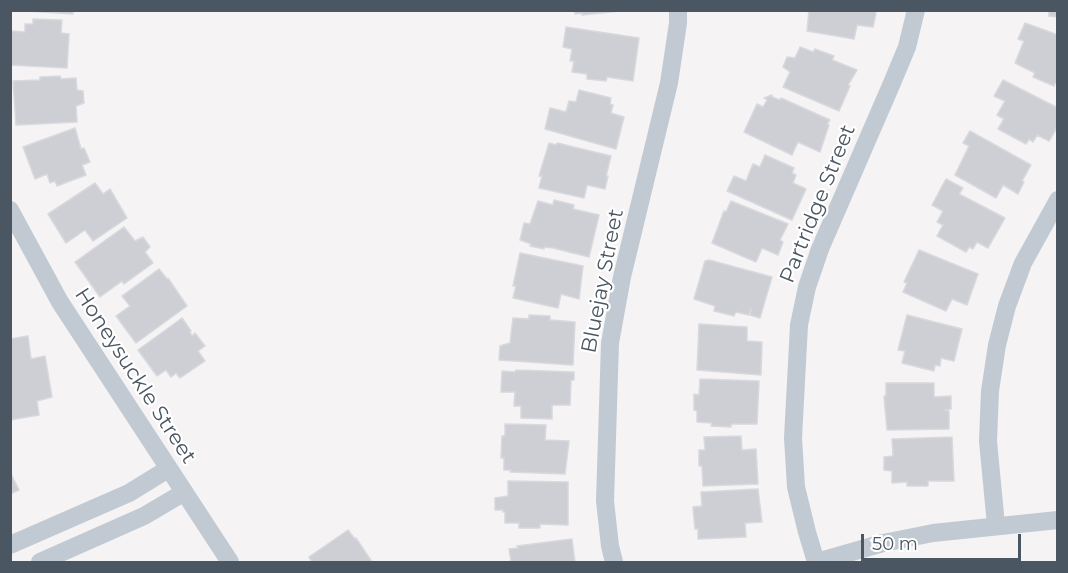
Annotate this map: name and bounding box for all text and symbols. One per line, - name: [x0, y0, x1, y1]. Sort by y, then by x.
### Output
- street label: Partridge Street: [775, 121, 861, 287]
- street label: Bluejay Street: [577, 207, 629, 355]
- street label: Honeysuckle Street: [69, 284, 201, 468]
- scale bar: [864, 522, 1024, 560]
- text: 50 m: [872, 533, 918, 555]

